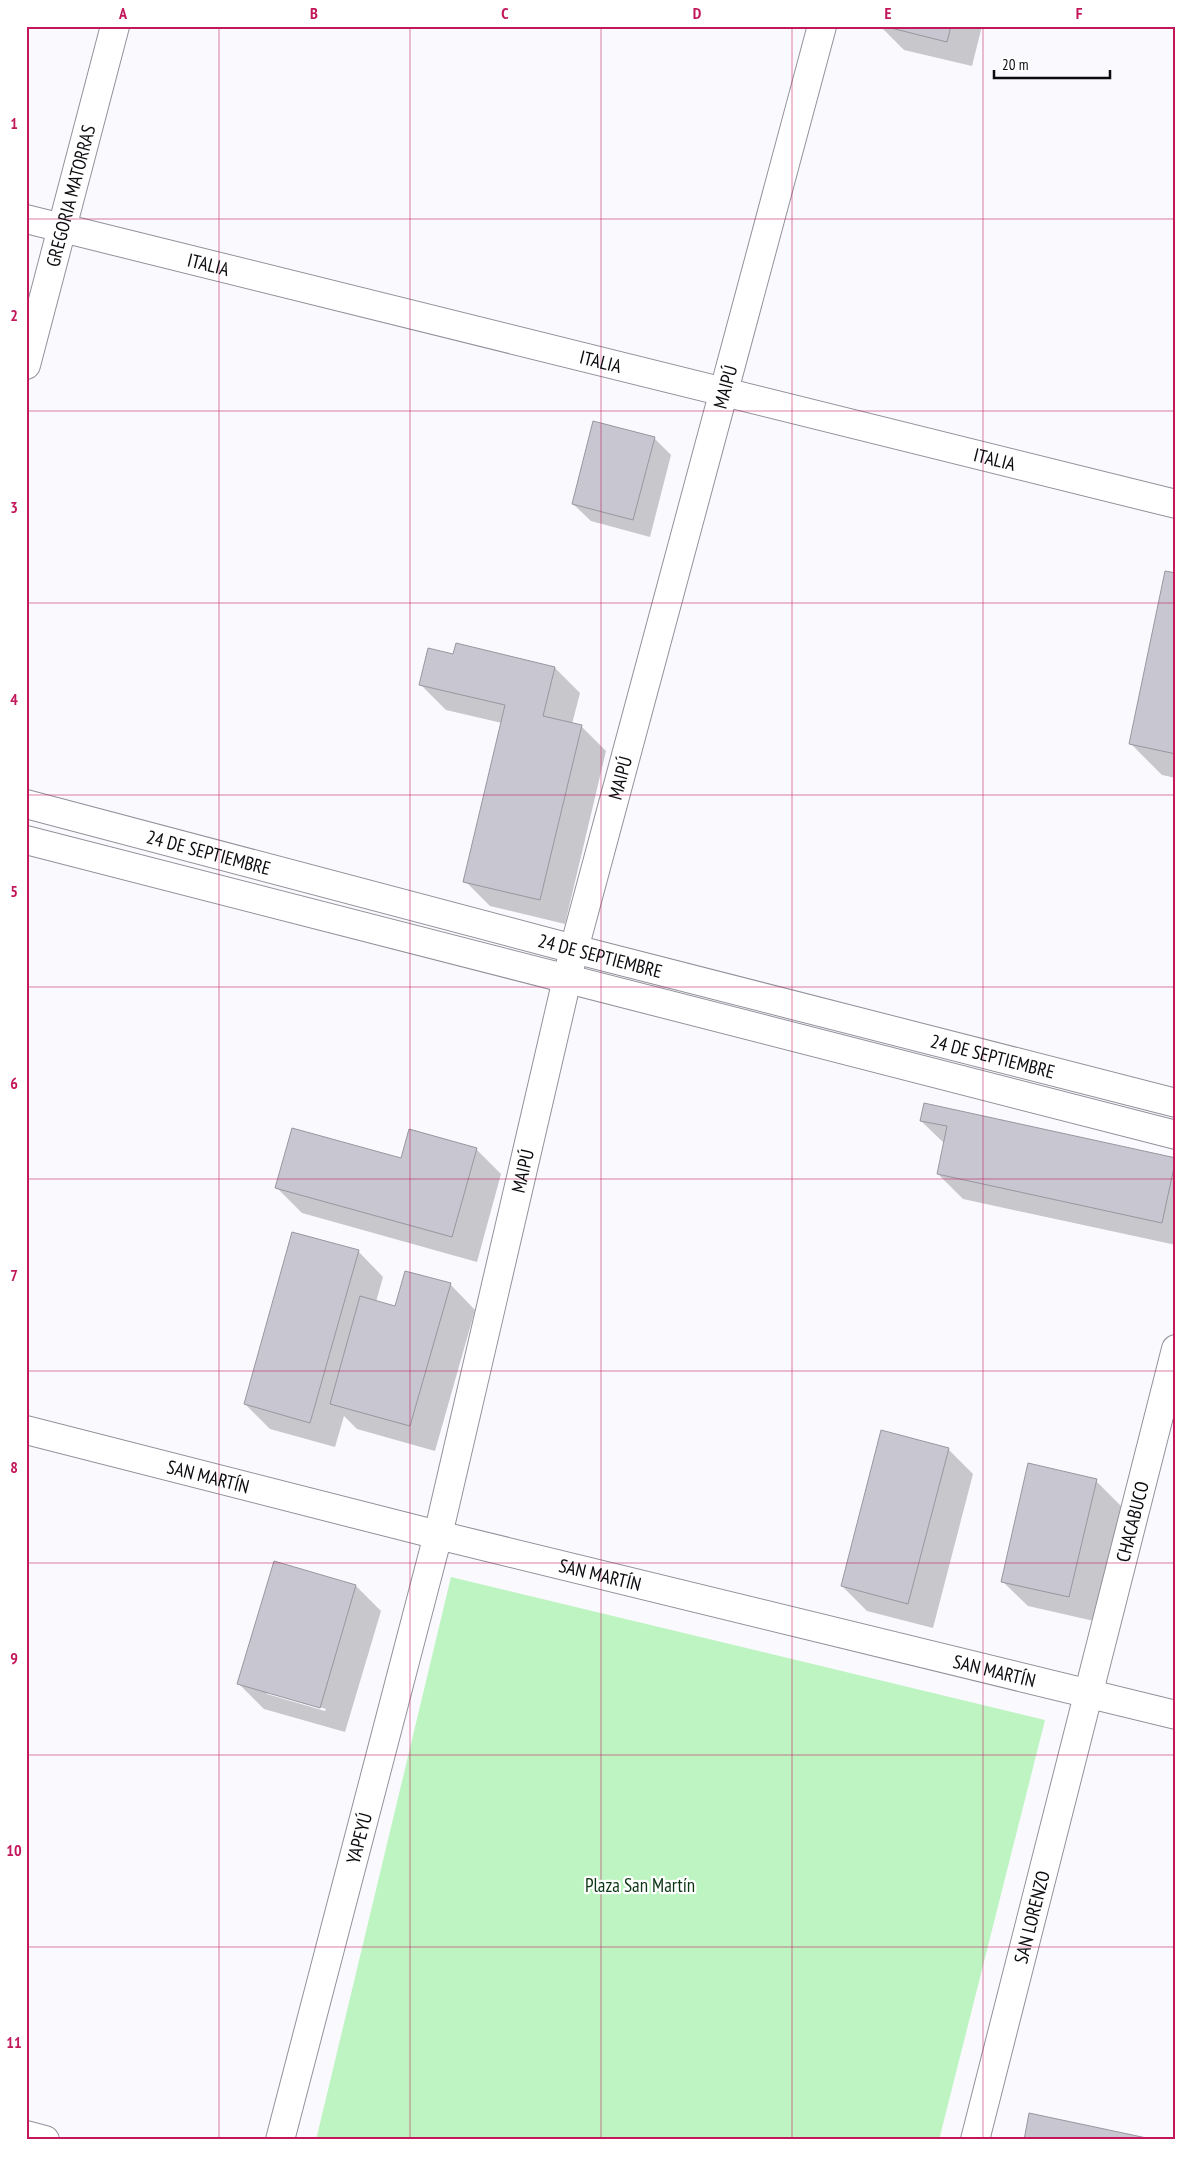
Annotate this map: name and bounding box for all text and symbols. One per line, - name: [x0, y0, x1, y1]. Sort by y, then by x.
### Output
- text: A: [118, 3, 128, 23]
- text: B: [310, 3, 318, 23]
- text: C: [501, 3, 509, 23]
- text: D: [693, 3, 702, 23]
- text: E: [885, 3, 892, 23]
- text: F: [1076, 3, 1083, 23]
- scale bar: [994, 48, 1111, 80]
- text: 20 m: [1002, 55, 1028, 74]
- text: 1: [10, 113, 18, 133]
- street label: GREGORIA MATORRAS: [40, 122, 101, 269]
- street label: ITALIA: [185, 247, 232, 281]
- text: 2: [10, 305, 18, 325]
- street label: ITALIA: [577, 345, 624, 378]
- street label: MAIPÚ: [708, 362, 742, 411]
- street label: ITALIA: [971, 442, 1018, 476]
- text: 3: [10, 497, 18, 517]
- text: 4: [10, 689, 18, 709]
- street label: MAIPÚ: [603, 754, 637, 802]
- street label: 24 DE SEPTIEMBRE: [144, 824, 273, 880]
- text: 5: [10, 881, 18, 901]
- street label: 24 DE SEPTIEMBRE: [536, 928, 665, 983]
- street label: 24 DE SEPTIEMBRE: [928, 1029, 1057, 1084]
- text: 6: [10, 1073, 18, 1093]
- street label: MAIPÚ: [506, 1147, 539, 1195]
- text: 7: [10, 1265, 18, 1285]
- street label: SAN MARTÍN: [165, 1454, 252, 1498]
- text: 8: [10, 1457, 18, 1477]
- street label: CHACABUCO: [1110, 1479, 1154, 1564]
- street label: SAN MARTÍN: [556, 1553, 644, 1596]
- text: 9: [10, 1648, 18, 1668]
- street label: SAN MARTÍN: [951, 1649, 1038, 1692]
- street label: YAPEYÚ: [341, 1810, 377, 1866]
- text: 10: [6, 1840, 22, 1860]
- street label: SAN LORENZO: [1008, 1868, 1055, 1966]
- park label: Plaza San Martín: [585, 1873, 695, 1897]
- text: 11: [6, 2032, 22, 2052]

